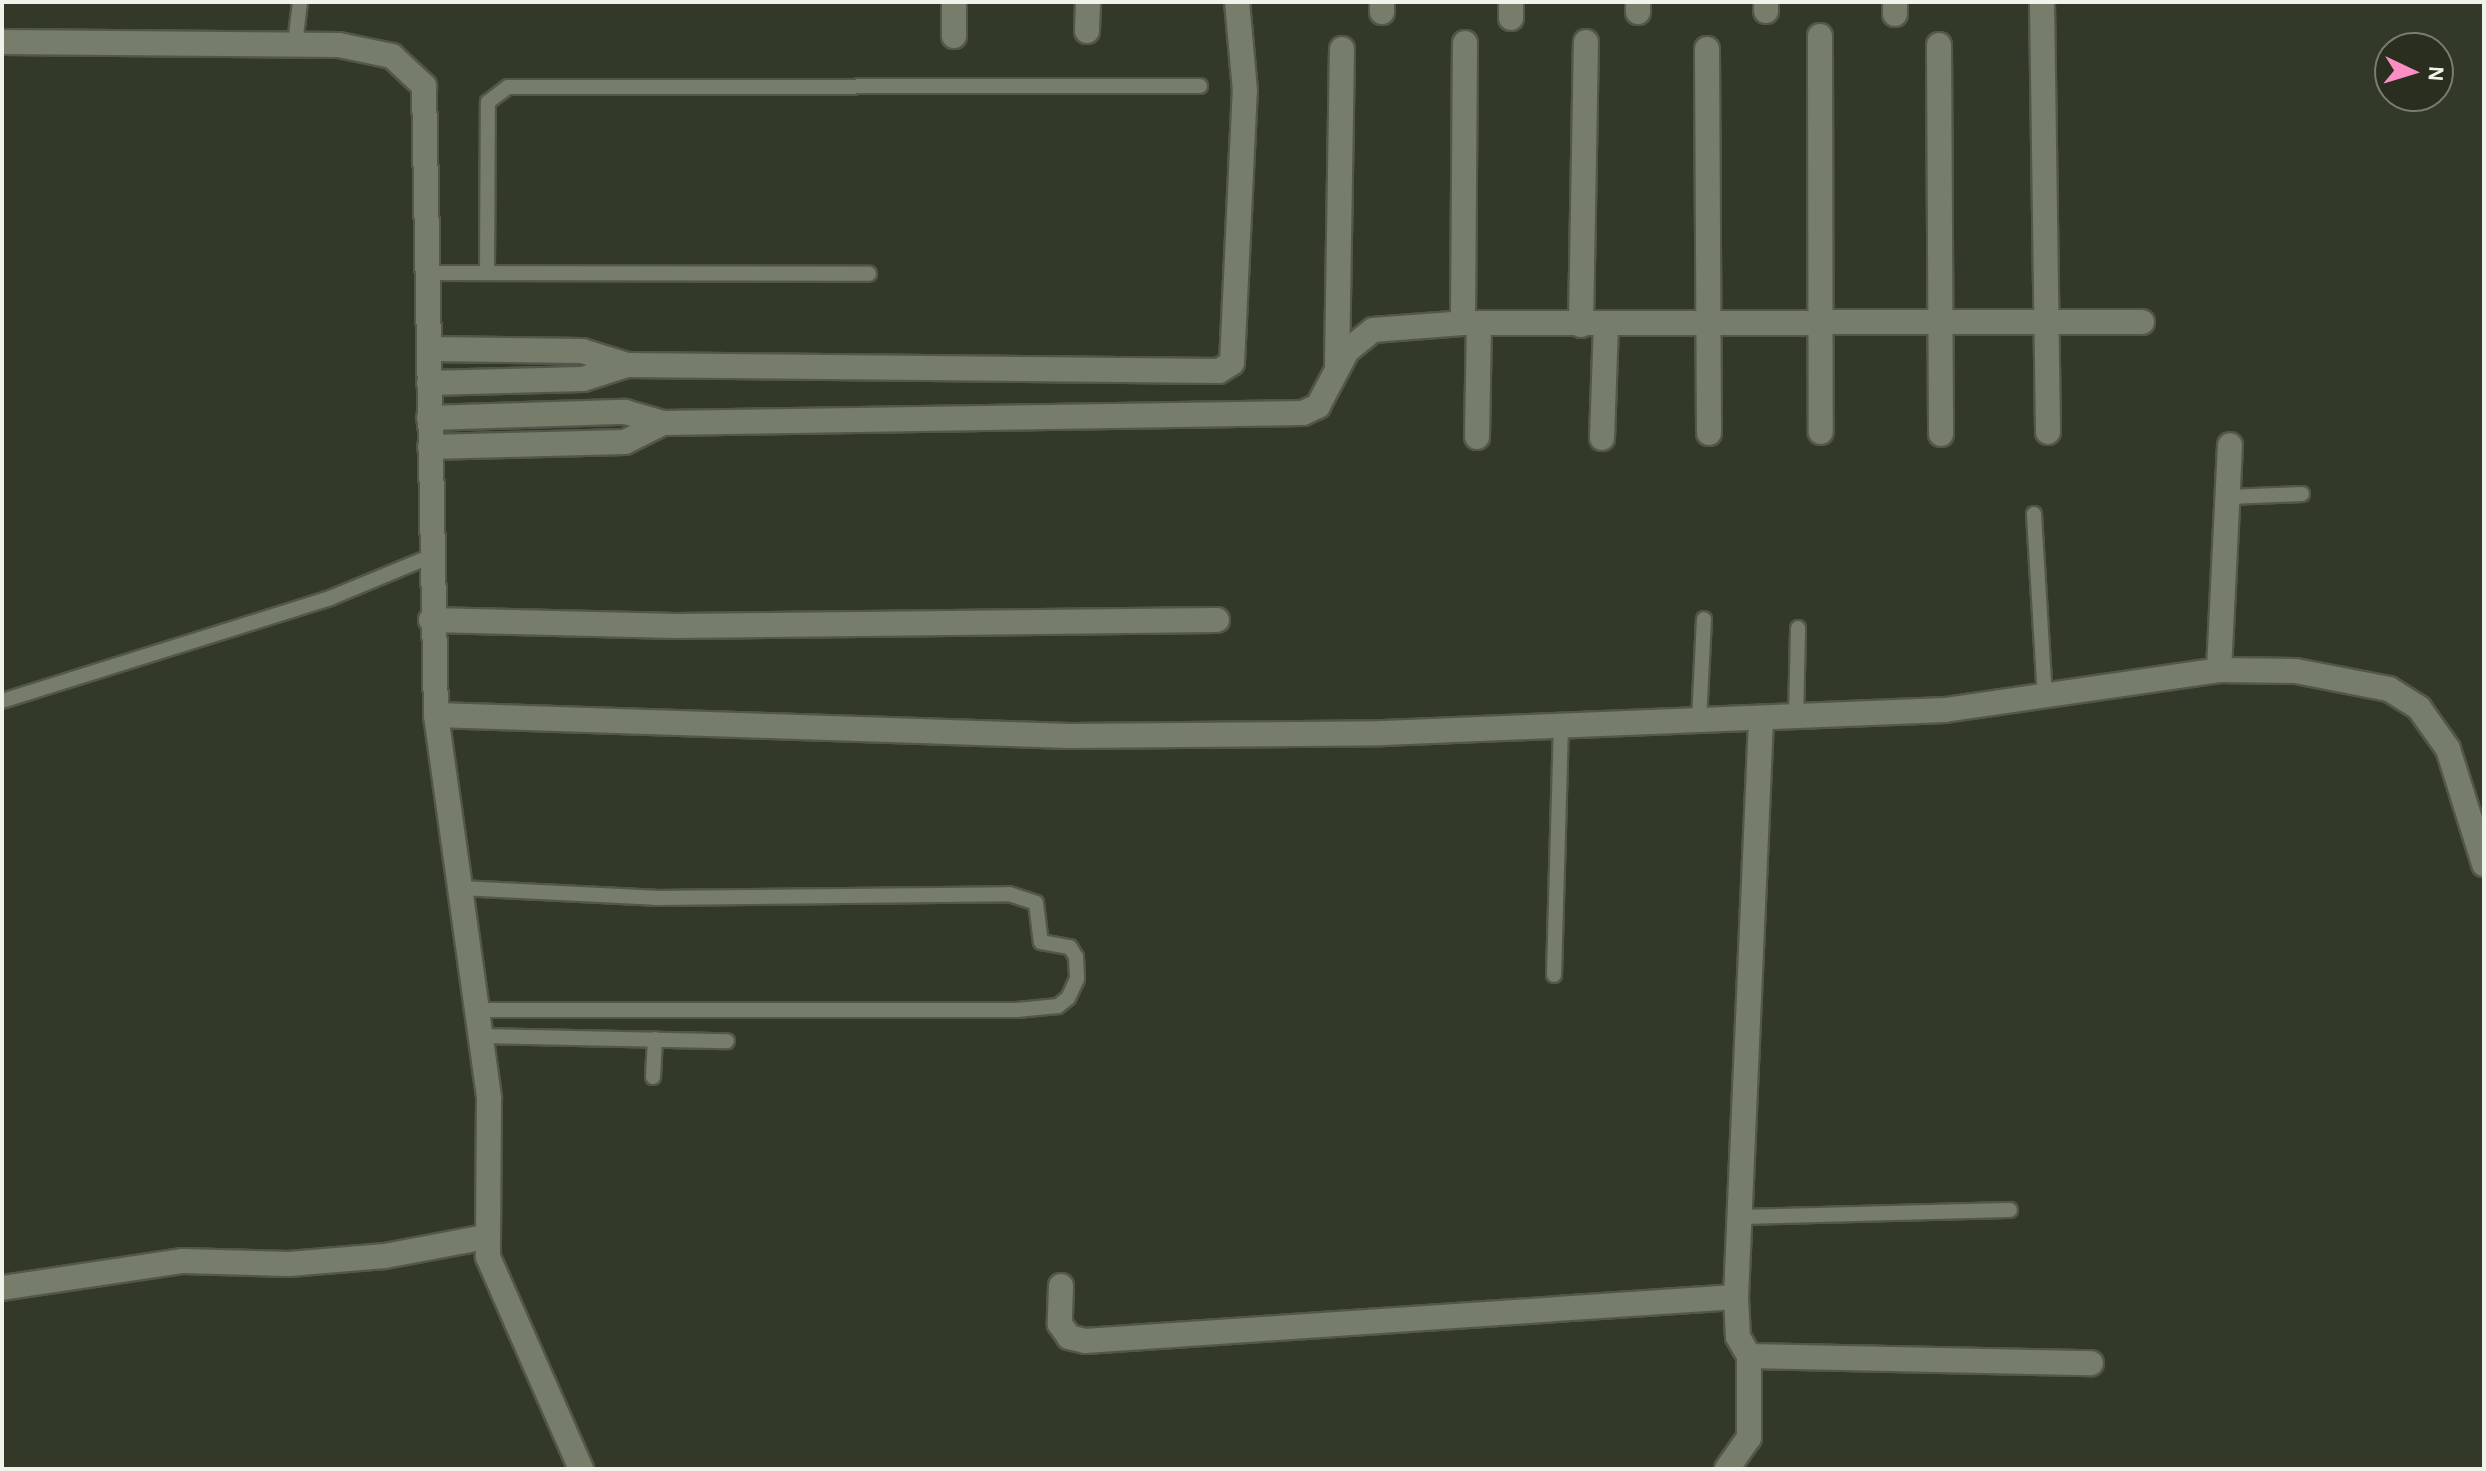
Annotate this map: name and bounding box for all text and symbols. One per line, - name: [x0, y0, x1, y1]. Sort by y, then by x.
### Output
- north arrow: [2374, 32, 2454, 112]
- text: N: [2424, 65, 2447, 82]

